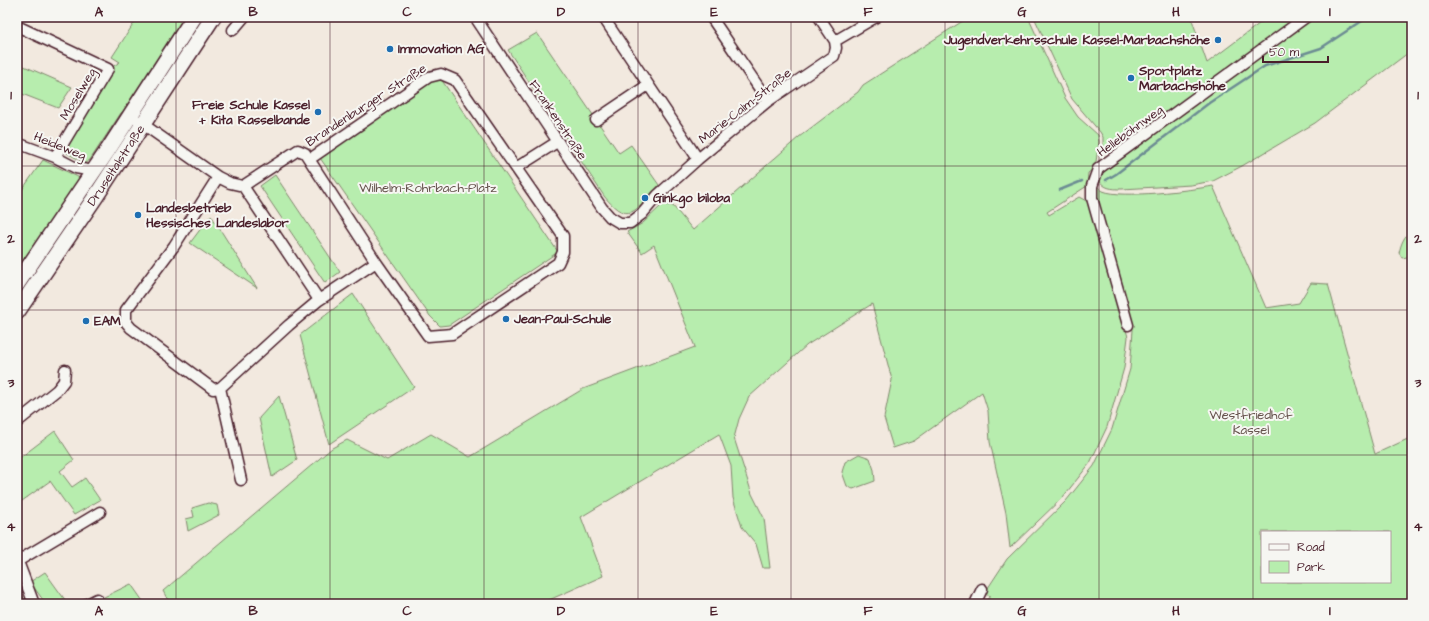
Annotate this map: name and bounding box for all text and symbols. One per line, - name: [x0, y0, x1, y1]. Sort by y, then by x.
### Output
- text: A: [95, 3, 104, 21]
- text: B: [248, 3, 258, 21]
- text: C: [402, 3, 412, 21]
- text: D: [557, 3, 566, 21]
- text: E: [710, 3, 718, 21]
- text: F: [863, 3, 873, 21]
- text: G: [1017, 3, 1027, 21]
- text: H: [1172, 3, 1180, 21]
- text: I: [1329, 3, 1331, 21]
- place label: Jugendverkehrsschule Kassel-Marbachshöhe: [943, 31, 1210, 51]
- marker: Jugendverkehrsschule Kassel-Marbachshöhe: [1213, 35, 1223, 45]
- scale bar: [1263, 38, 1328, 64]
- place label: Immovation AG: [398, 40, 484, 58]
- marker: Immovation AG: [385, 44, 395, 54]
- text: 50 m: [1269, 44, 1300, 61]
- street label: Brandenburger Straße: [302, 59, 430, 152]
- place label: Sportplatz Marbachshöhe: [1138, 62, 1226, 95]
- street label: Moselweg: [55, 64, 102, 124]
- street label: Marie-Calm-Straße: [695, 64, 795, 148]
- marker: Sportplatz Marbachshöhe: [1126, 73, 1136, 83]
- street label: Frankenstraße: [525, 77, 591, 163]
- text: 1: [10, 86, 12, 104]
- text: 1: [1417, 86, 1419, 104]
- place label: Freie Schule Kassel + Kita Rasselbande: [192, 96, 310, 129]
- street label: Helleböhnweg: [1093, 101, 1168, 162]
- marker: Freie Schule Kassel + Kita Rasselbande: [313, 107, 323, 117]
- street label: Druseltalstraße: [83, 121, 149, 209]
- street label: Heideweg: [31, 127, 89, 166]
- park label: Wilhelm-Rohrbach-Platz: [359, 179, 497, 197]
- place label: Ginkgo biloba: [653, 189, 731, 209]
- marker: Ginkgo biloba: [640, 193, 650, 203]
- place label: Landesbetrieb Hessisches Landeslabor: [146, 199, 289, 232]
- marker: Landesbetrieb Hessisches Landeslabor: [133, 210, 143, 220]
- text: 2: [6, 230, 15, 248]
- text: 2: [1413, 230, 1422, 248]
- place label: Jean-Paul-Schule: [513, 310, 611, 328]
- place label: EAM: [94, 312, 121, 330]
- marker: Jean-Paul-Schule: [501, 314, 511, 324]
- marker: EAM: [81, 316, 91, 326]
- text: 3: [7, 374, 15, 392]
- text: 3: [1414, 374, 1422, 392]
- park label: Westfriedhof Kassel: [1209, 406, 1293, 439]
- text: 4: [7, 518, 16, 536]
- text: 4: [1414, 518, 1423, 536]
- legend: [1261, 531, 1391, 583]
- text: Road: [1297, 539, 1325, 556]
- text: Park: [1297, 559, 1325, 576]
- text: A: [95, 602, 104, 620]
- text: B: [248, 602, 258, 620]
- text: C: [402, 602, 412, 620]
- text: D: [557, 602, 566, 620]
- text: E: [710, 602, 718, 620]
- text: F: [863, 602, 873, 620]
- text: G: [1017, 602, 1027, 620]
- text: H: [1172, 602, 1180, 620]
- text: I: [1329, 602, 1331, 620]

